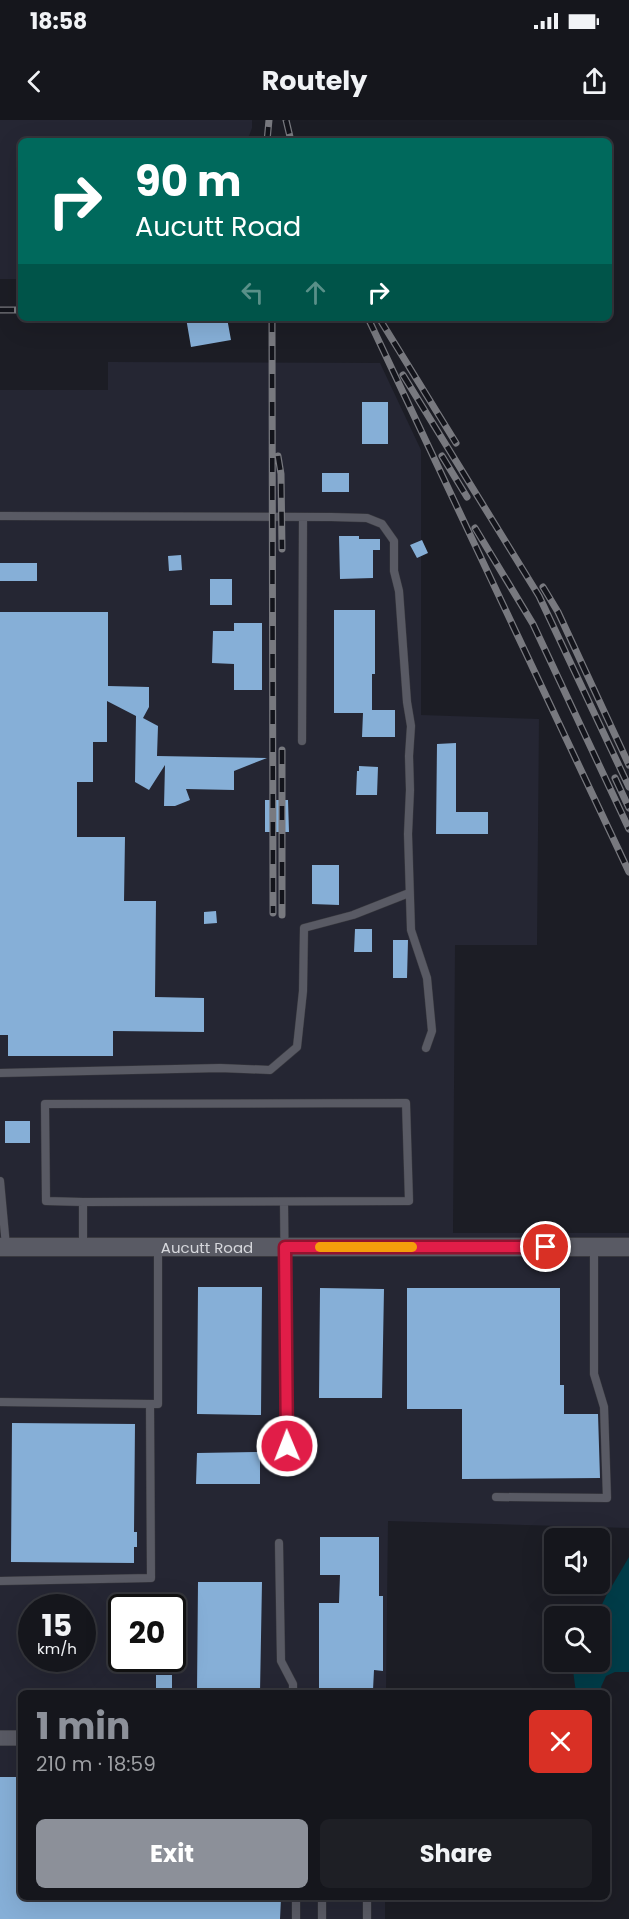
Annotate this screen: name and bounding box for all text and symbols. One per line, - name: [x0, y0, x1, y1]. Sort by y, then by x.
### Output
- text: 18:58: [30, 6, 87, 37]
- text: Routely: [262, 62, 367, 99]
- icon: back: [18, 65, 51, 98]
- icon: share: [578, 65, 611, 98]
- text: 90 m: [135, 152, 242, 211]
- icon: right: [36, 162, 114, 240]
- text: Aucutt Road: [135, 208, 301, 245]
- icon: left: [236, 276, 269, 309]
- icon: ahead: [299, 276, 332, 309]
- icon: right: [362, 276, 395, 309]
- pin: [520, 1221, 571, 1272]
- icon: arrive: [529, 1230, 562, 1263]
- street label: Aucutt Road: [161, 1237, 253, 1258]
- position arrow: [255, 1414, 319, 1478]
- map controls: [544, 1528, 610, 1672]
- button: sound: [544, 1528, 610, 1594]
- speed limit sign: 20: [108, 1594, 186, 1672]
- text: 15: [42, 1604, 72, 1647]
- button: search: [544, 1606, 610, 1672]
- text: km/h: [37, 1638, 77, 1659]
- text: 1 min: [36, 1701, 130, 1752]
- button: close: [529, 1710, 592, 1773]
- text: 210 m · 18:59: [36, 1750, 156, 1778]
- button: Exit: [36, 1819, 308, 1888]
- button: Share: [320, 1819, 592, 1888]

